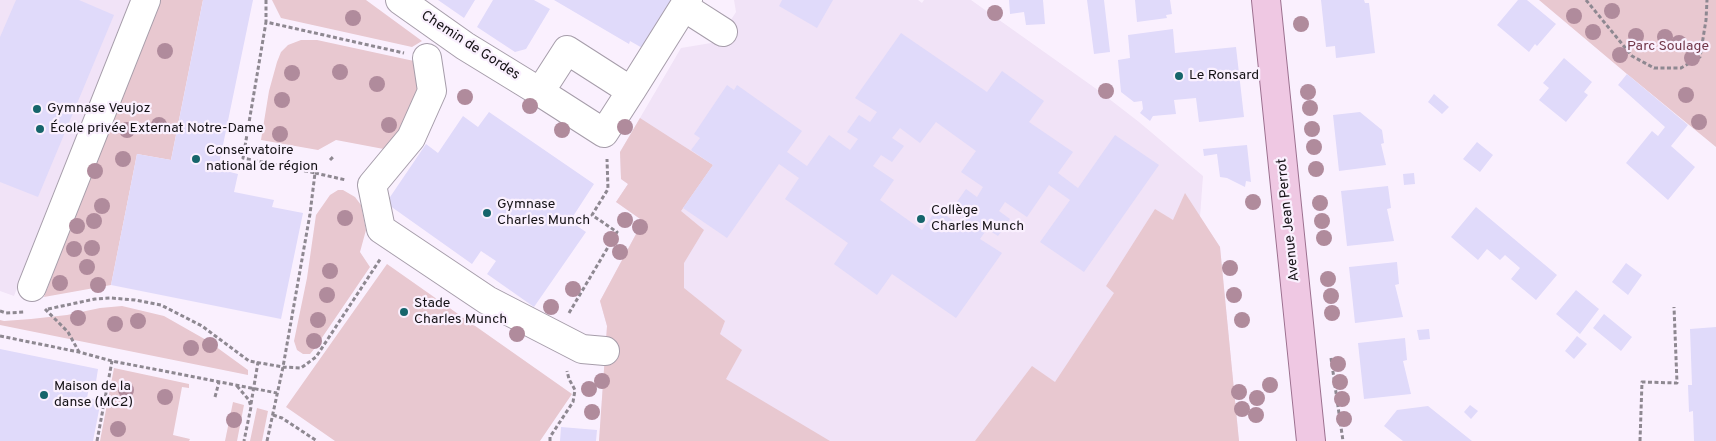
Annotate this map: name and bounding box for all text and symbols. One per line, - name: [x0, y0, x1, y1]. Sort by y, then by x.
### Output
- street label: Chemin de Gordes: [417, 8, 523, 84]
- park label: Parc Soulage: [1627, 39, 1709, 55]
- place label: Le Ronsard: [1189, 68, 1259, 84]
- marker: Le Ronsard: [1173, 70, 1185, 82]
- place label: Gymnase Veujoz: [47, 101, 151, 117]
- marker: Gymnase Veujoz: [31, 103, 43, 115]
- place label: École privée Externat Notre-Dame: [50, 121, 264, 137]
- marker: École privée Externat Notre-Dame: [34, 123, 46, 135]
- place label: Conservatoire national de région: [206, 143, 318, 176]
- marker: Conservatoire national de région: [190, 153, 202, 165]
- street label: Avenue Jean Perrot: [1274, 158, 1304, 282]
- place label: Gymnase Charles Munch: [497, 197, 590, 230]
- place label: Collège Charles Munch: [931, 203, 1024, 236]
- marker: Gymnase Charles Munch: [481, 207, 493, 219]
- marker: Collège Charles Munch: [915, 213, 927, 225]
- place label: Stade Charles Munch: [414, 296, 507, 328]
- marker: Stade Charles Munch: [398, 306, 410, 318]
- place label: Maison de la danse (MC2): [54, 379, 133, 412]
- marker: Maison de la danse (MC2): [38, 389, 50, 401]

